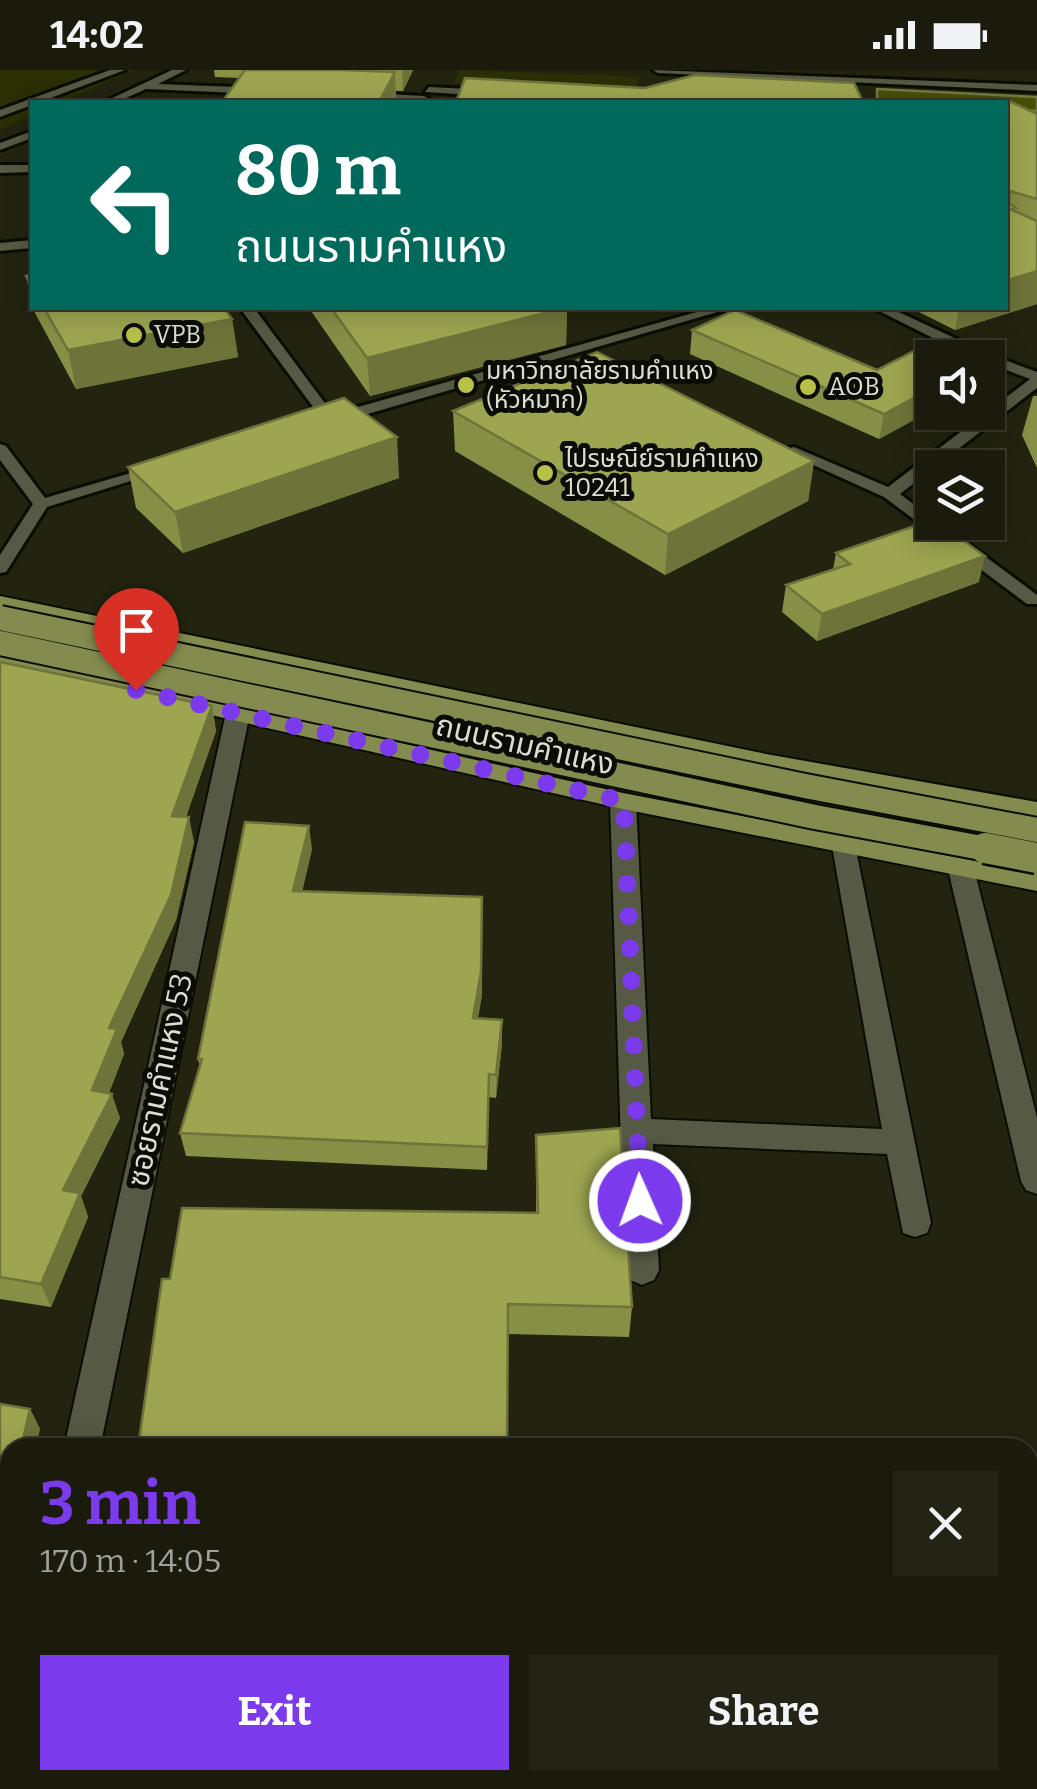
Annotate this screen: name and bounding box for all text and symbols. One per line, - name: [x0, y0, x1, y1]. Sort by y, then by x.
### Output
- text: 14:02: [50, 12, 144, 58]
- text: 80 m: [235, 129, 401, 213]
- icon: left: [70, 140, 200, 270]
- text: ถนนรามคำแหง: [235, 220, 507, 274]
- place label: VPB: [154, 320, 201, 350]
- marker: VPB: [123, 324, 145, 346]
- map controls: [915, 340, 1005, 540]
- button: sound: [915, 340, 1005, 430]
- place label: มหาวิทยาลัยรามคำแหง (หัวหมาก): [486, 356, 713, 415]
- place label: AOB: [828, 372, 880, 402]
- marker: มหาวิทยาลัยรามคำแหง (หัวหมาก): [455, 374, 477, 396]
- marker: AOB: [797, 376, 819, 398]
- place label: ไปรษณีย์รามคำแหง 10241: [564, 444, 759, 503]
- button: layers: [915, 450, 1005, 540]
- marker: ไปรษณีย์รามคำแหง 10241: [534, 462, 556, 484]
- pin: [94, 588, 179, 691]
- icon: arrive: [109, 603, 164, 658]
- street label: ถนนรามคำแหง: [433, 707, 617, 783]
- street label: ซอยรามคำแหง 53: [120, 970, 200, 1190]
- position arrow: [588, 1149, 692, 1253]
- text: 3 min: [40, 1468, 200, 1540]
- button: close: [893, 1471, 998, 1576]
- text: 170 m · 14:05: [40, 1542, 221, 1580]
- button: Exit: [40, 1655, 509, 1770]
- button: Share: [529, 1655, 998, 1770]

